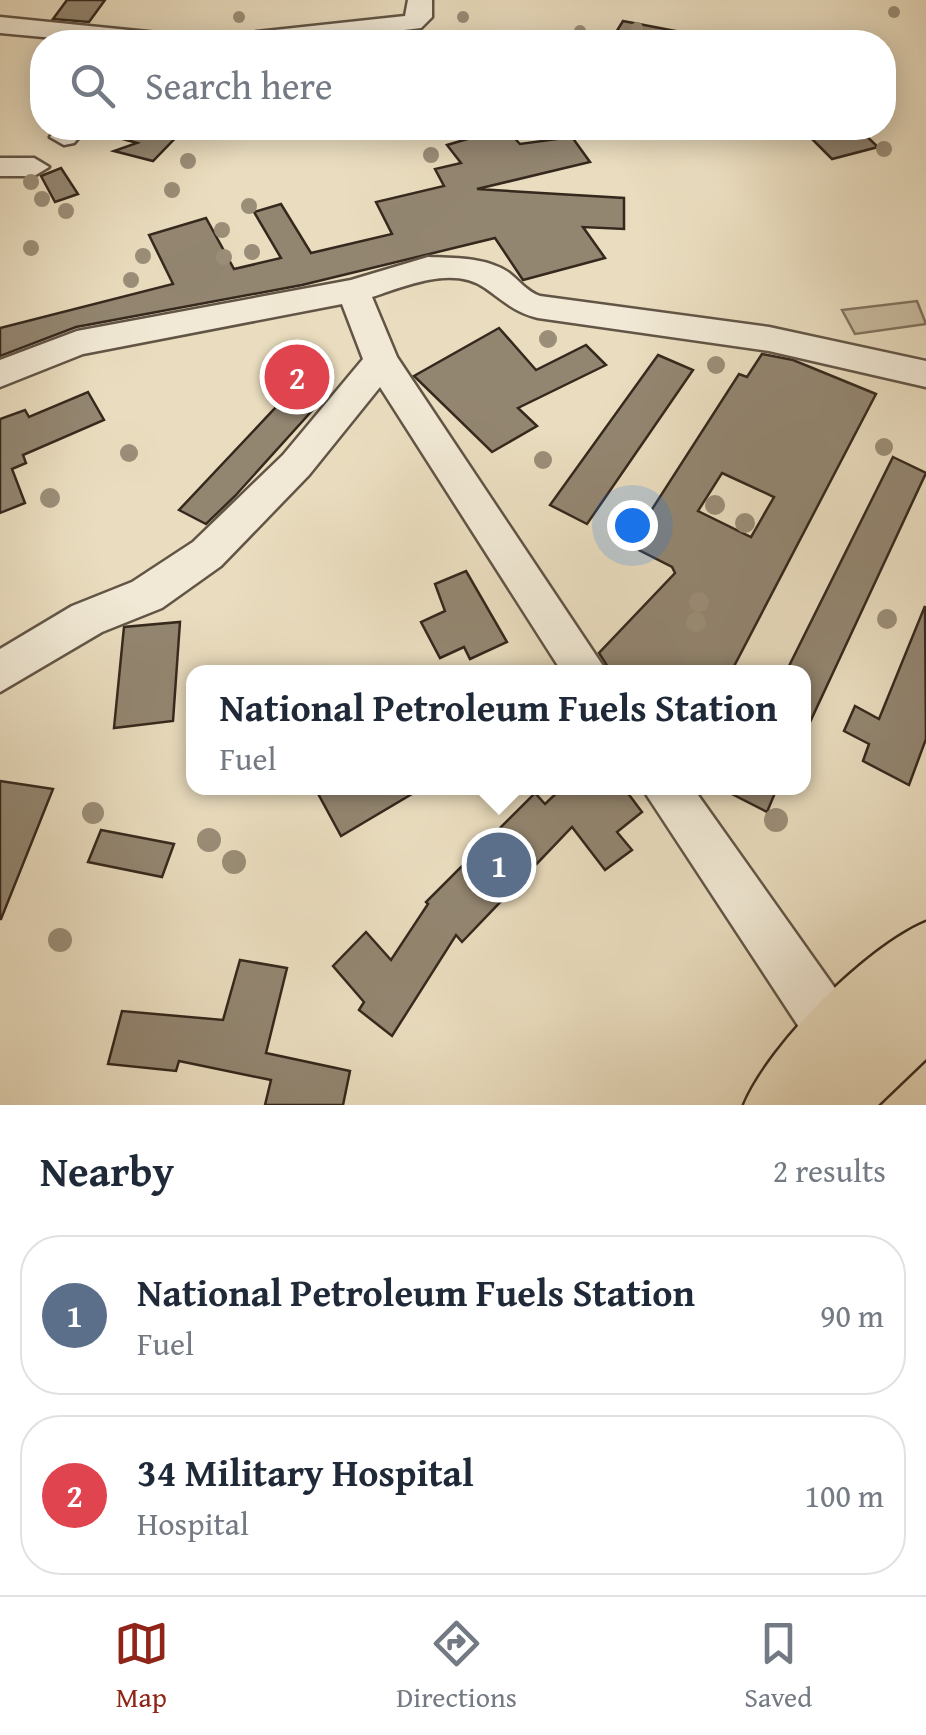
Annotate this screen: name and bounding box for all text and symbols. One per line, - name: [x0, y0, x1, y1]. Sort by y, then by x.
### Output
- search box: [30, 30, 896, 140]
- text: Search here: [145, 57, 333, 113]
- icon: search: [65, 58, 120, 113]
- pin: 2: [264, 340, 330, 414]
- your location: [607, 500, 658, 551]
- popup: [186, 665, 811, 795]
- text: National Petroleum Fuels Station: [219, 679, 778, 735]
- text: Fuel: [219, 735, 276, 782]
- pin: 1: [466, 828, 532, 902]
- text: Nearby: [40, 1140, 174, 1201]
- text: 2 results: [773, 1147, 886, 1194]
- text: National Petroleum Fuels Station: [137, 1264, 695, 1320]
- text: 1: [66, 1292, 83, 1339]
- text: 90 m: [820, 1292, 884, 1339]
- text: Fuel: [137, 1320, 194, 1367]
- text: 34 Military Hospital: [137, 1444, 474, 1500]
- text: 2: [66, 1472, 83, 1519]
- text: 100 m: [805, 1472, 884, 1519]
- text: Hospital: [137, 1500, 249, 1547]
- tab: Map: [114, 1616, 169, 1717]
- tab: Directions: [396, 1616, 517, 1717]
- tab: Saved: [744, 1616, 812, 1717]

